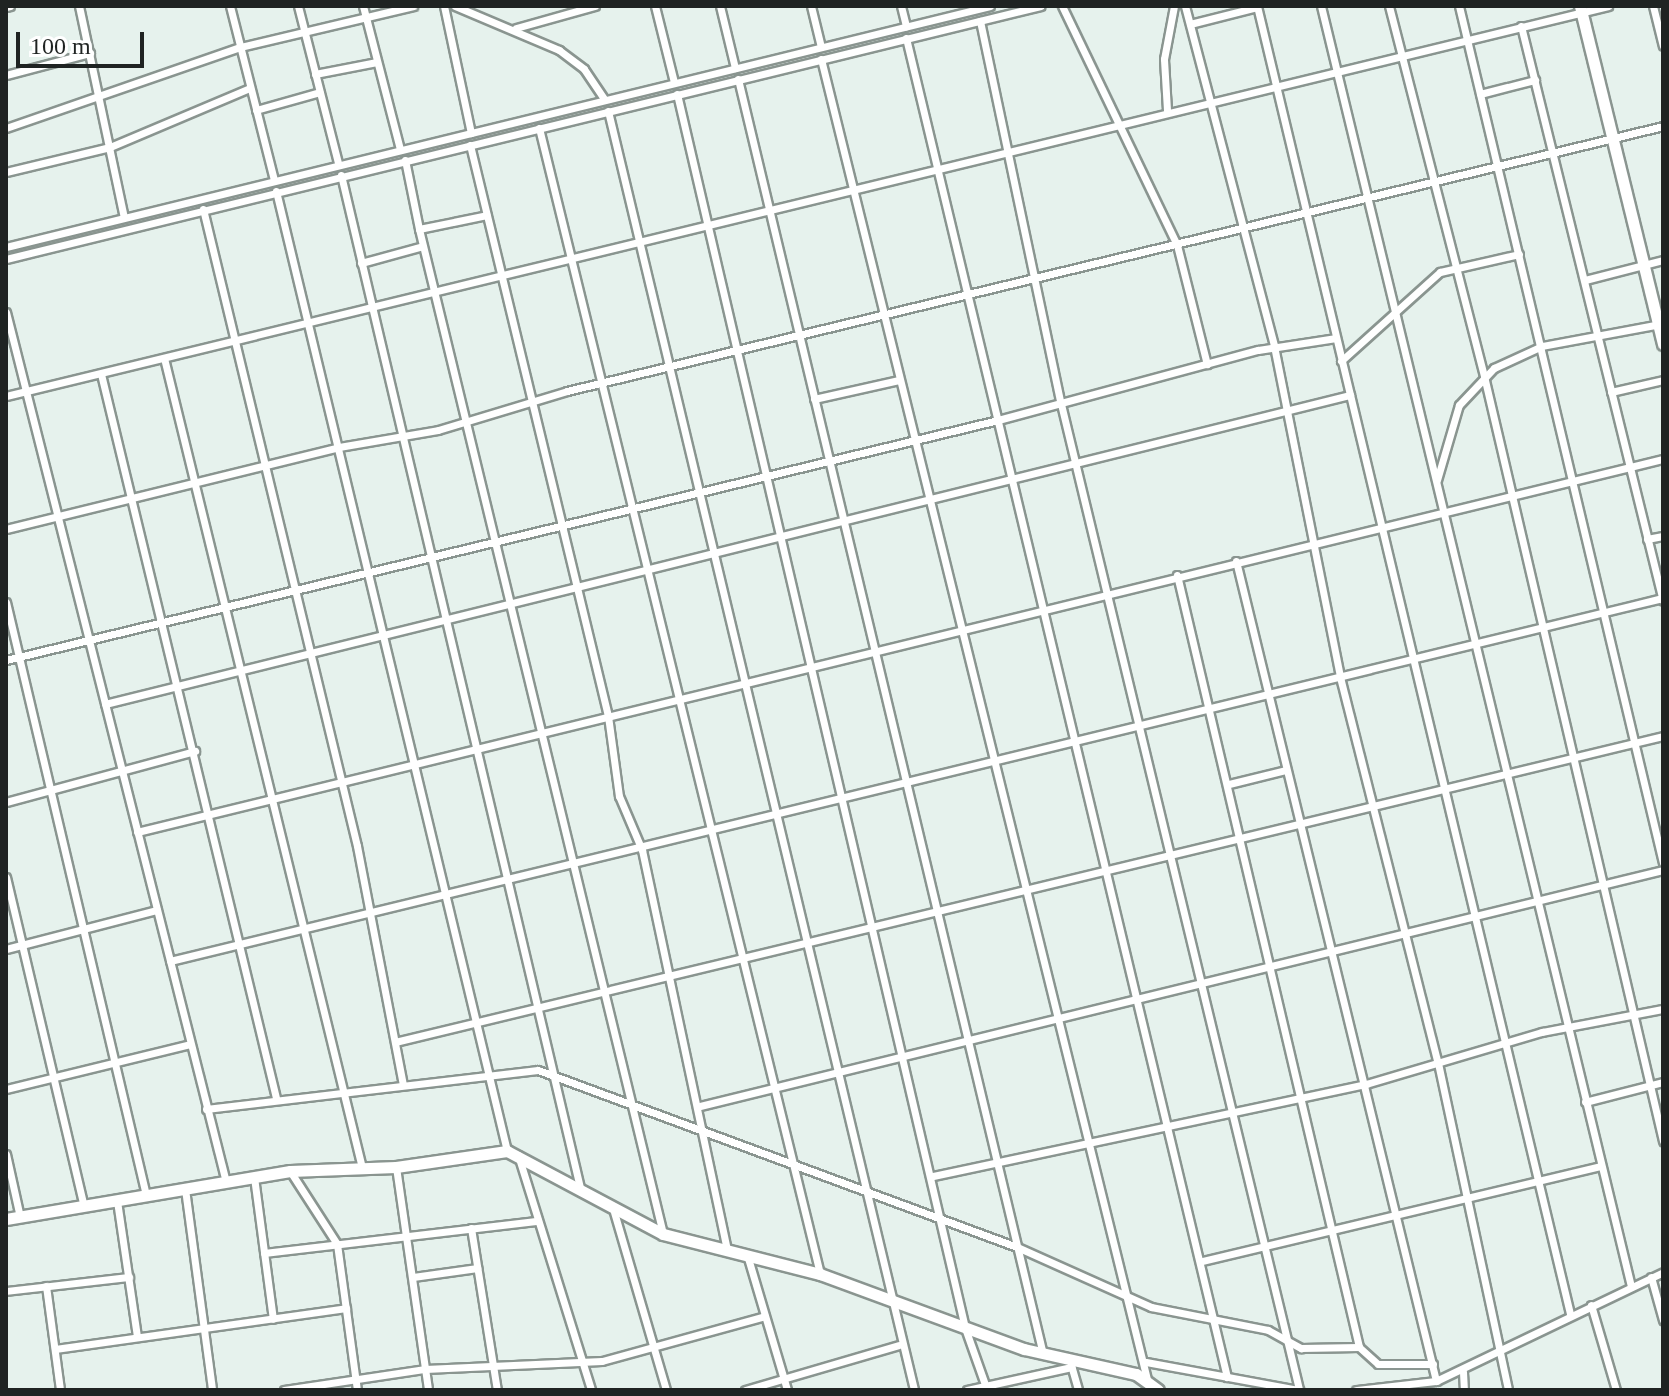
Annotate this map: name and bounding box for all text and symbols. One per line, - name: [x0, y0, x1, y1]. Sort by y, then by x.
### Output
- scale bar: [20, 16, 148, 66]
- text: 100 m: [30, 33, 91, 59]

